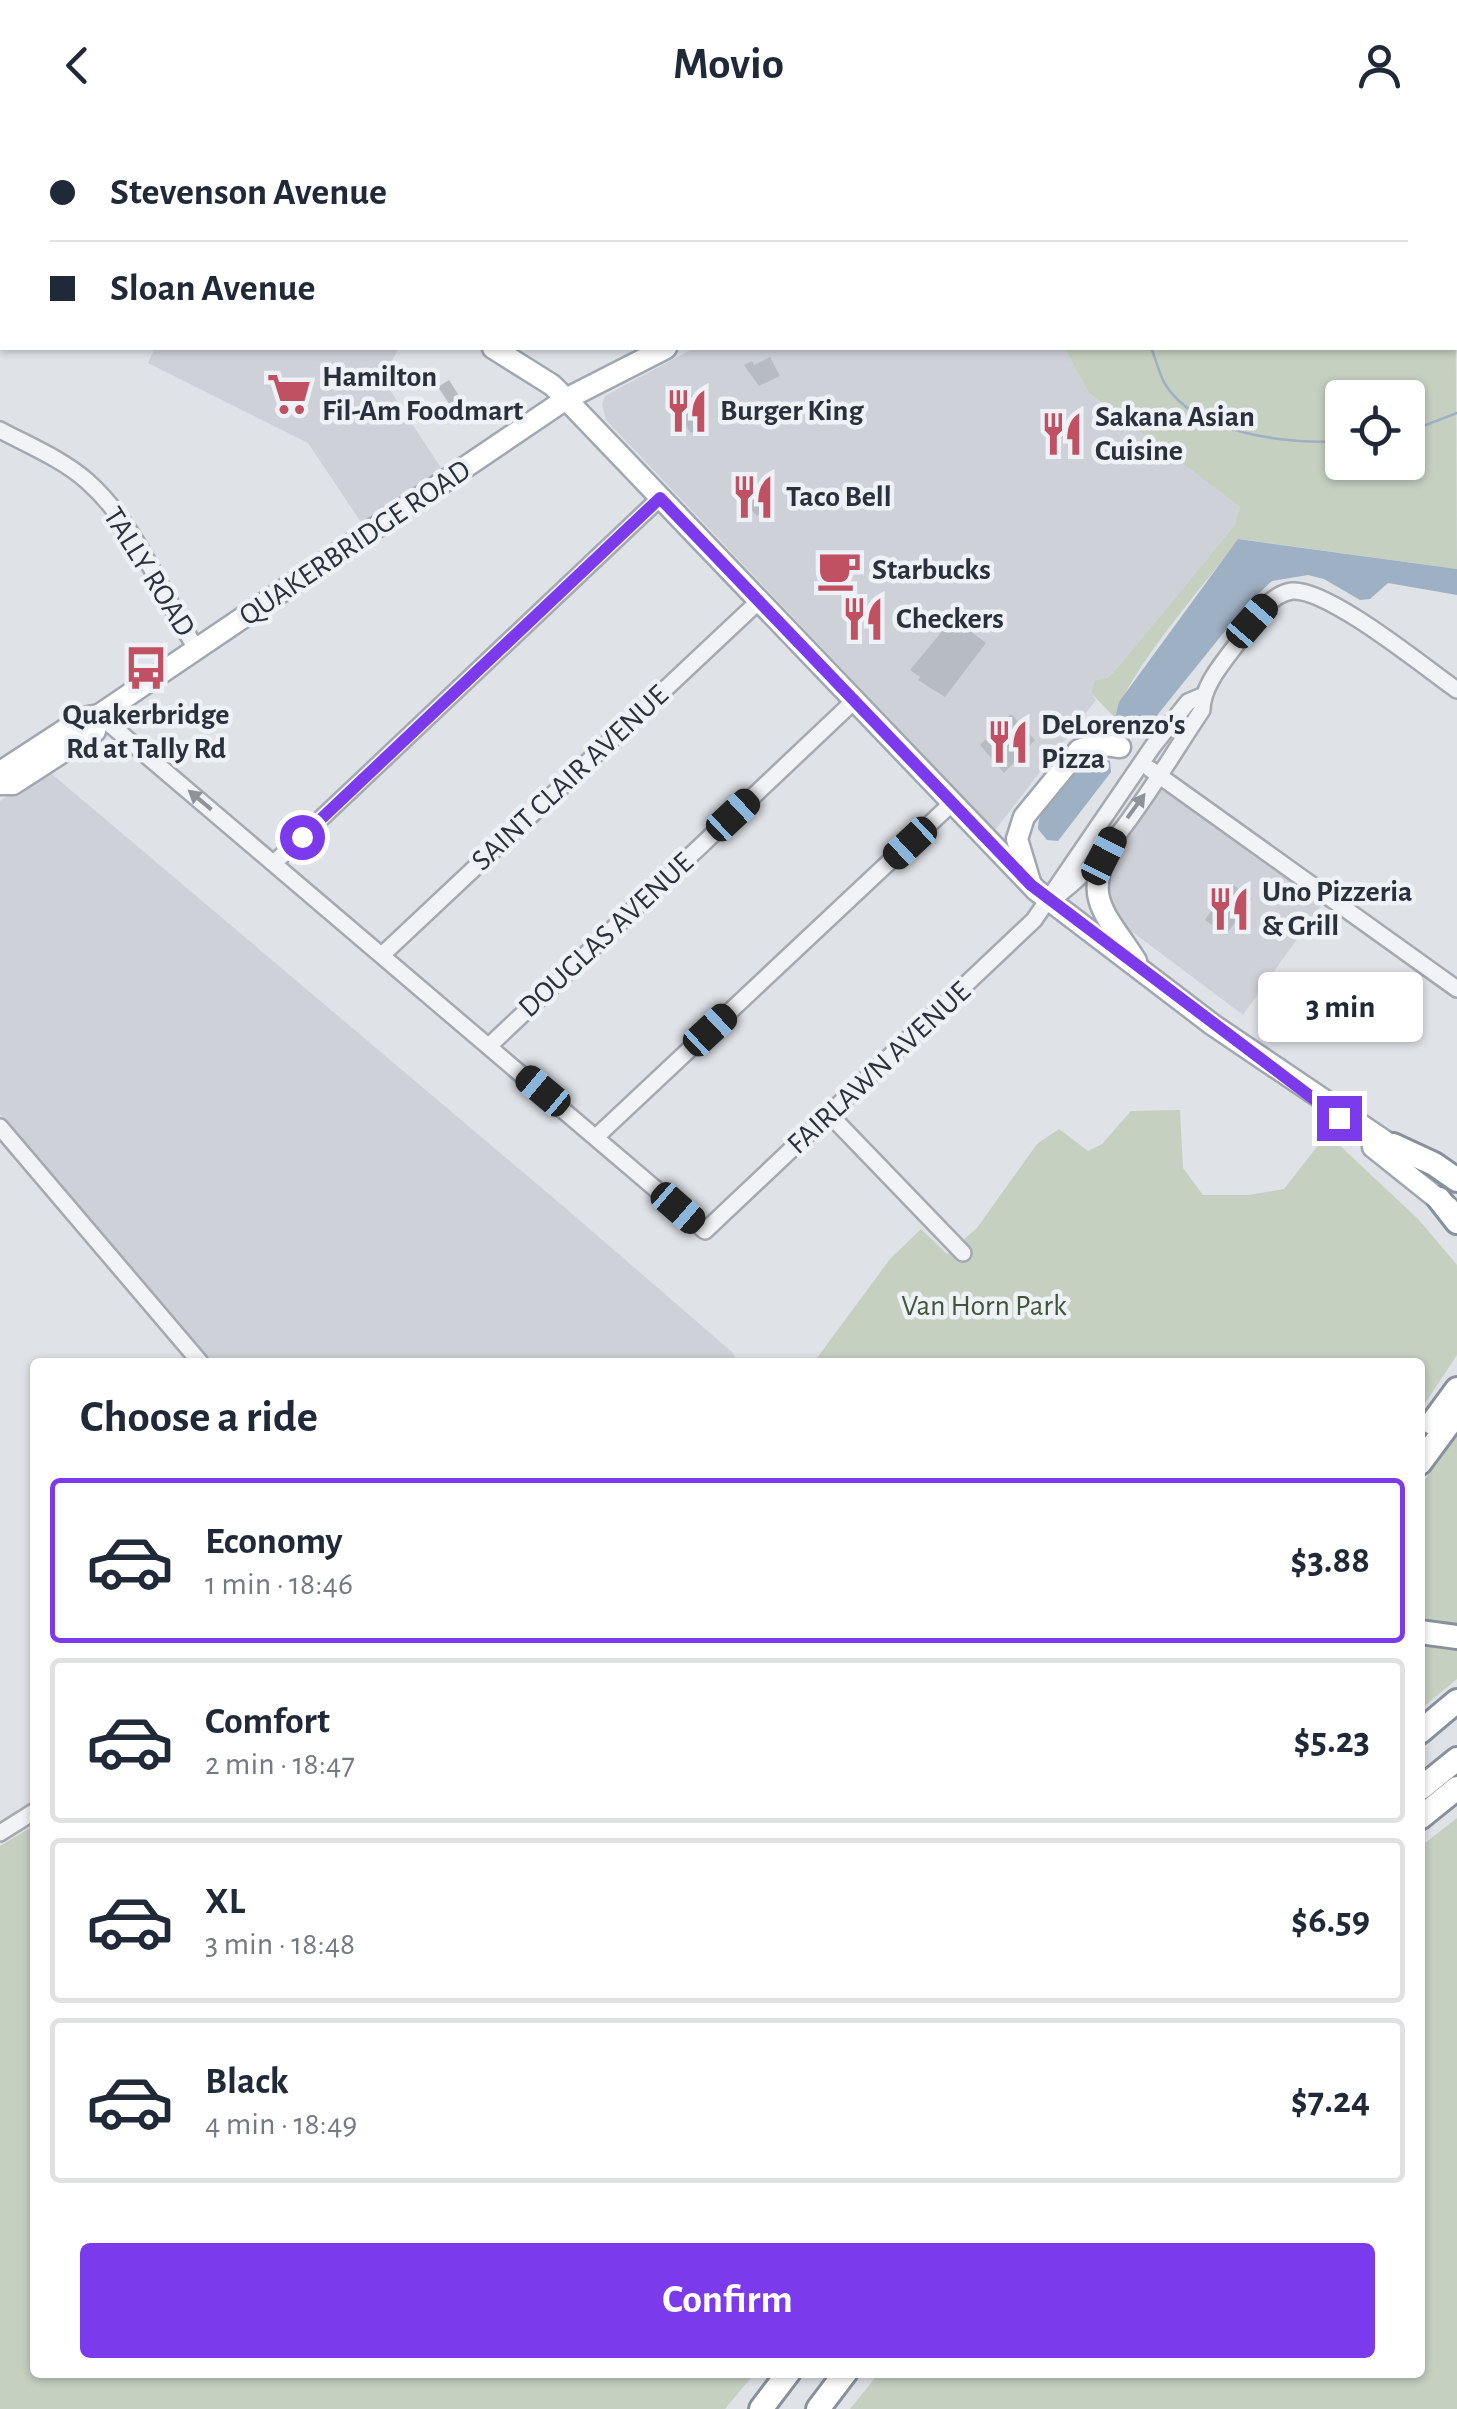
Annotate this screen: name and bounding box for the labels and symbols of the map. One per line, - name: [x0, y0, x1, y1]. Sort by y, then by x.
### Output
- place label: Hamilton Fil-Am Foodmart: [322, 362, 523, 426]
- supermarket icon: Hamilton Fil-Am Foodmart: [265, 370, 313, 418]
- restaurant icon: Burger King: [663, 387, 711, 435]
- place label: Burger King: [720, 396, 864, 426]
- place label: Sakana Asian Cuisine: [1095, 402, 1255, 466]
- restaurant icon: Sakana Asian Cuisine: [1038, 410, 1086, 458]
- street label: QUAKERBRIDGE ROAD: [234, 455, 476, 631]
- restaurant icon: Taco Bell: [729, 473, 777, 521]
- place label: Taco Bell: [786, 482, 892, 512]
- street label: TALLY ROAD: [98, 502, 200, 642]
- cafe icon: Starbucks: [815, 546, 863, 594]
- place label: Starbucks: [872, 555, 991, 585]
- car: [1221, 589, 1283, 653]
- restaurant icon: Checkers: [839, 595, 887, 643]
- place label: Checkers: [896, 604, 1004, 634]
- bus stop icon: Quakerbridge Rd at Tally Rd: [122, 644, 170, 692]
- street label: SAINT CLAIR AVENUE: [466, 680, 674, 876]
- place label: Quakerbridge Rd at Tally Rd: [63, 700, 229, 764]
- place label: DeLorenzo's Pizza: [1041, 710, 1186, 774]
- restaurant icon: DeLorenzo's Pizza: [984, 718, 1032, 766]
- car: [701, 784, 765, 846]
- one-way arrow: [188, 789, 213, 811]
- one-way arrow: [1126, 793, 1145, 820]
- car: [878, 812, 942, 874]
- route start: [280, 815, 325, 860]
- car: [1077, 822, 1131, 890]
- street label: DOUGLAS AVENUE: [513, 847, 699, 1023]
- place label: Uno Pizzeria & Grill: [1262, 877, 1412, 941]
- restaurant icon: Uno Pizzeria & Grill: [1205, 885, 1253, 933]
- callout: 3 min: [1256, 973, 1422, 1043]
- street label: FAIRLAWN AVENUE: [782, 976, 976, 1160]
- car: [678, 999, 742, 1061]
- car: [510, 1060, 576, 1122]
- route end: [1317, 1096, 1362, 1141]
- car: [646, 1177, 710, 1239]
- park label: Van Horn Park: [901, 1291, 1067, 1321]

